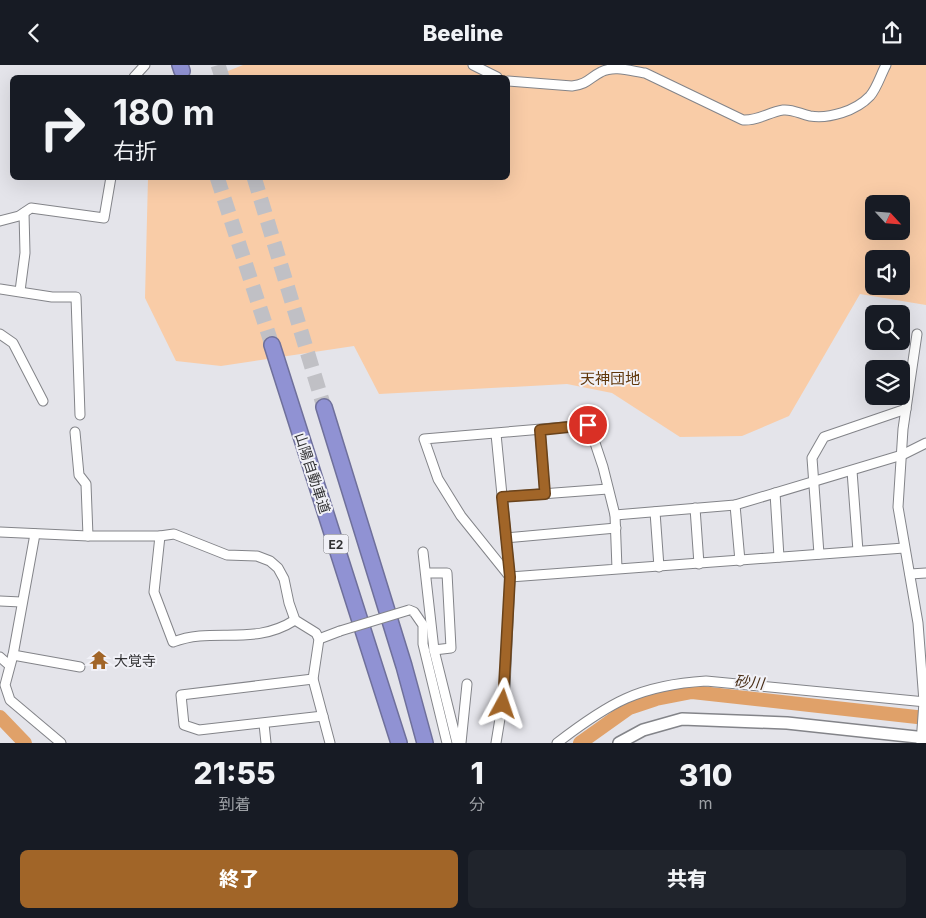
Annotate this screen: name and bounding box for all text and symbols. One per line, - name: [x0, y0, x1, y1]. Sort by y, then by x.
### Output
- icon: back: [20, 19, 48, 47]
- icon: share: [878, 19, 906, 47]
- text: Beeline: [423, 20, 503, 46]
- text: 180 m: [113, 91, 215, 133]
- icon: right: [30, 95, 95, 160]
- text: 右折: [113, 138, 157, 164]
- north arrow: [865, 195, 910, 240]
- map controls: [865, 195, 910, 405]
- button: sound: [865, 250, 910, 295]
- button: search: [865, 305, 910, 350]
- button: layers: [865, 360, 910, 405]
- district label: 天神団地: [580, 369, 640, 388]
- pin: [567, 404, 609, 446]
- icon: arrive: [574, 411, 602, 439]
- street label: 山陽自動車道: [292, 430, 334, 516]
- road number: E2: [324, 534, 348, 553]
- temple icon: 大覚寺: [88, 649, 110, 671]
- place label: 大覚寺: [114, 652, 156, 669]
- water label: 砂川: [733, 671, 767, 693]
- position arrow: [476, 677, 528, 729]
- text: 21:55: [194, 755, 276, 791]
- text: 1: [471, 755, 484, 791]
- text: 310: [679, 757, 732, 793]
- text: m: [699, 793, 713, 813]
- text: 到着: [219, 794, 251, 814]
- text: 分: [469, 794, 485, 814]
- button: 終了: [20, 850, 458, 908]
- button: 共有: [468, 850, 906, 908]

